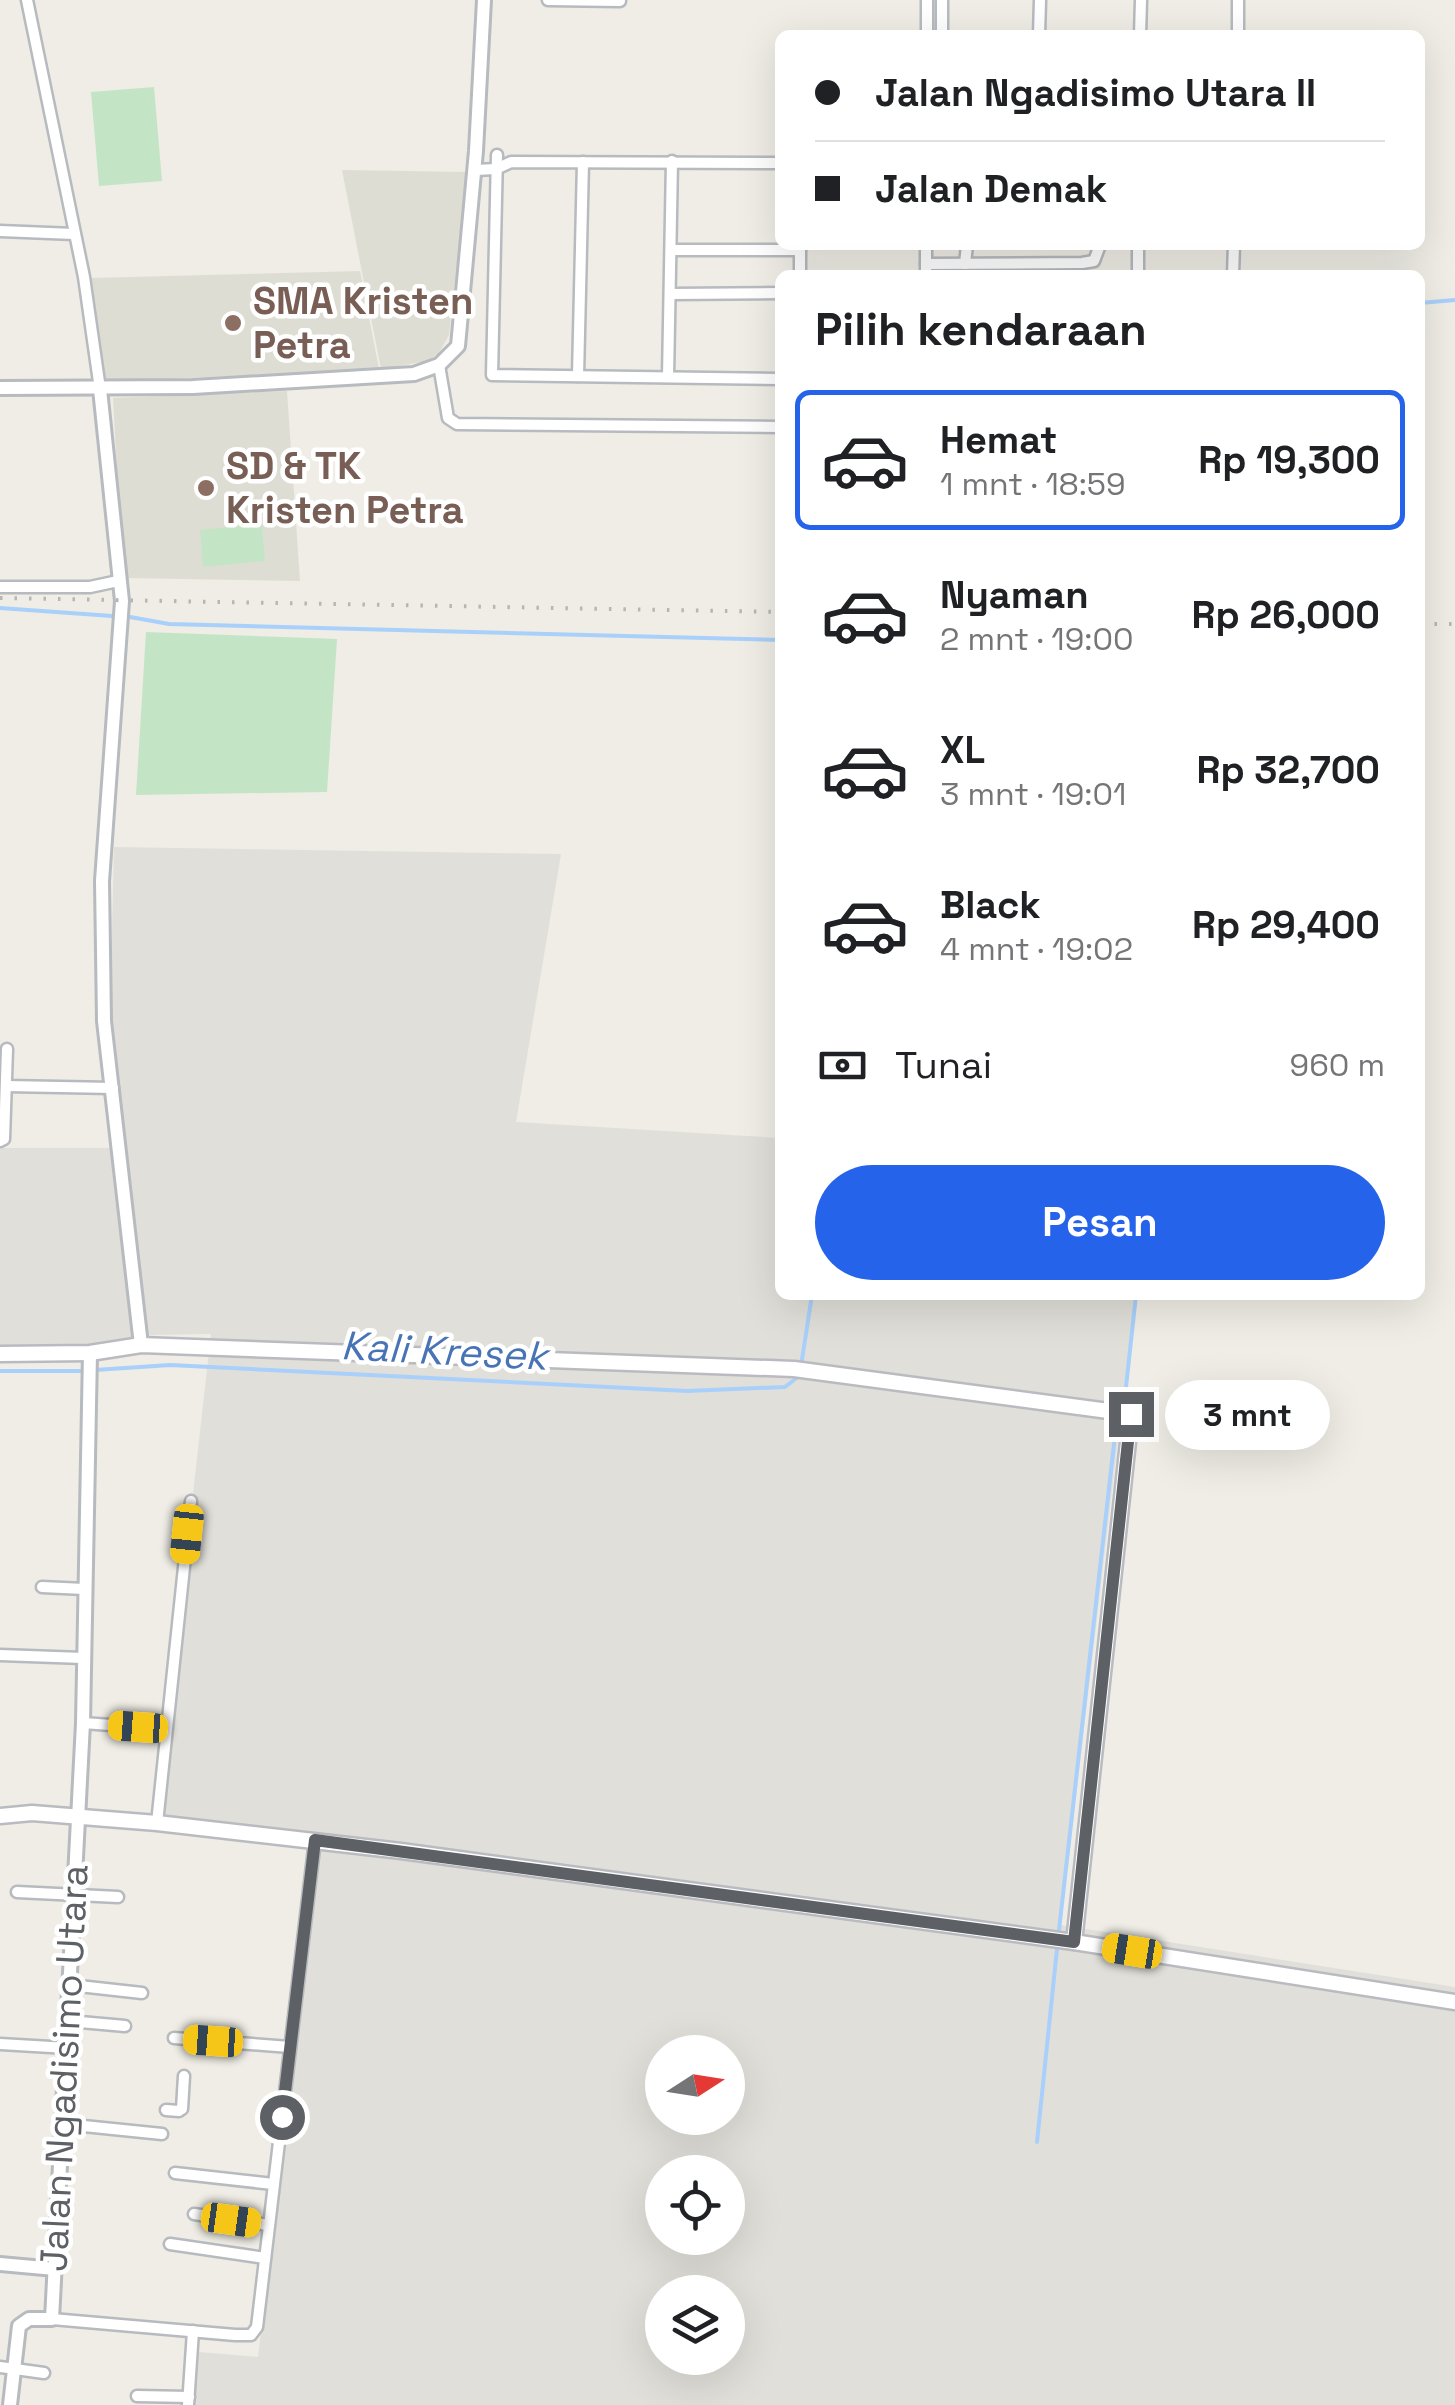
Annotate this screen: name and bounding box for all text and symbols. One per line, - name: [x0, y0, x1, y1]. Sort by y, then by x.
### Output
- text: Jalan Ngadisimo Utara II: [875, 69, 1316, 117]
- text: Jalan Demak: [875, 165, 1107, 213]
- place label: SMA Kristen Petra: [253, 277, 473, 369]
- text: Pilih kendaraan: [815, 301, 1147, 358]
- marker: SMA Kristen Petra: [222, 312, 244, 334]
- icon: car: [820, 415, 910, 505]
- text: Hemat: [940, 416, 1057, 464]
- text: Rp 19,300: [1198, 436, 1380, 484]
- place label: SD & TK Kristen Petra: [226, 442, 464, 534]
- text: 1 mnt · 18:59: [940, 464, 1126, 504]
- marker: SD & TK Kristen Petra: [195, 477, 217, 499]
- icon: car: [820, 570, 910, 660]
- text: Nyaman: [940, 571, 1089, 619]
- text: Rp 26,000: [1192, 591, 1380, 639]
- text: 2 mnt · 19:00: [940, 619, 1133, 659]
- icon: car: [820, 725, 910, 815]
- text: XL: [940, 726, 985, 774]
- text: Rp 32,700: [1196, 746, 1380, 794]
- text: 3 mnt · 19:01: [940, 774, 1126, 814]
- icon: car: [820, 880, 910, 970]
- text: Black: [940, 881, 1041, 929]
- text: Rp 29,400: [1192, 901, 1380, 949]
- text: 4 mnt · 19:02: [940, 929, 1133, 969]
- icon: cash: [815, 1038, 870, 1093]
- text: Tunai: [895, 1041, 992, 1089]
- text: 960 m: [1290, 1045, 1385, 1085]
- button: Pesan: [815, 1165, 1385, 1280]
- water label: Kali Kresek: [340, 1320, 553, 1382]
- callout: 3 mnt: [1166, 1379, 1331, 1449]
- route end: [1109, 1392, 1154, 1437]
- text: 3 mnt: [1203, 1395, 1292, 1435]
- car: [169, 1503, 205, 1565]
- car: [107, 1710, 169, 1744]
- street label: Jalan Ngadisimo Utara: [29, 1863, 99, 2273]
- car: [1100, 1931, 1164, 1971]
- car: [182, 2024, 244, 2058]
- north arrow: [645, 2035, 745, 2135]
- map controls: [645, 2035, 745, 2375]
- route start: [260, 2095, 305, 2140]
- button: locate: [645, 2155, 745, 2255]
- car: [199, 2201, 263, 2239]
- button: layers: [645, 2275, 745, 2375]

